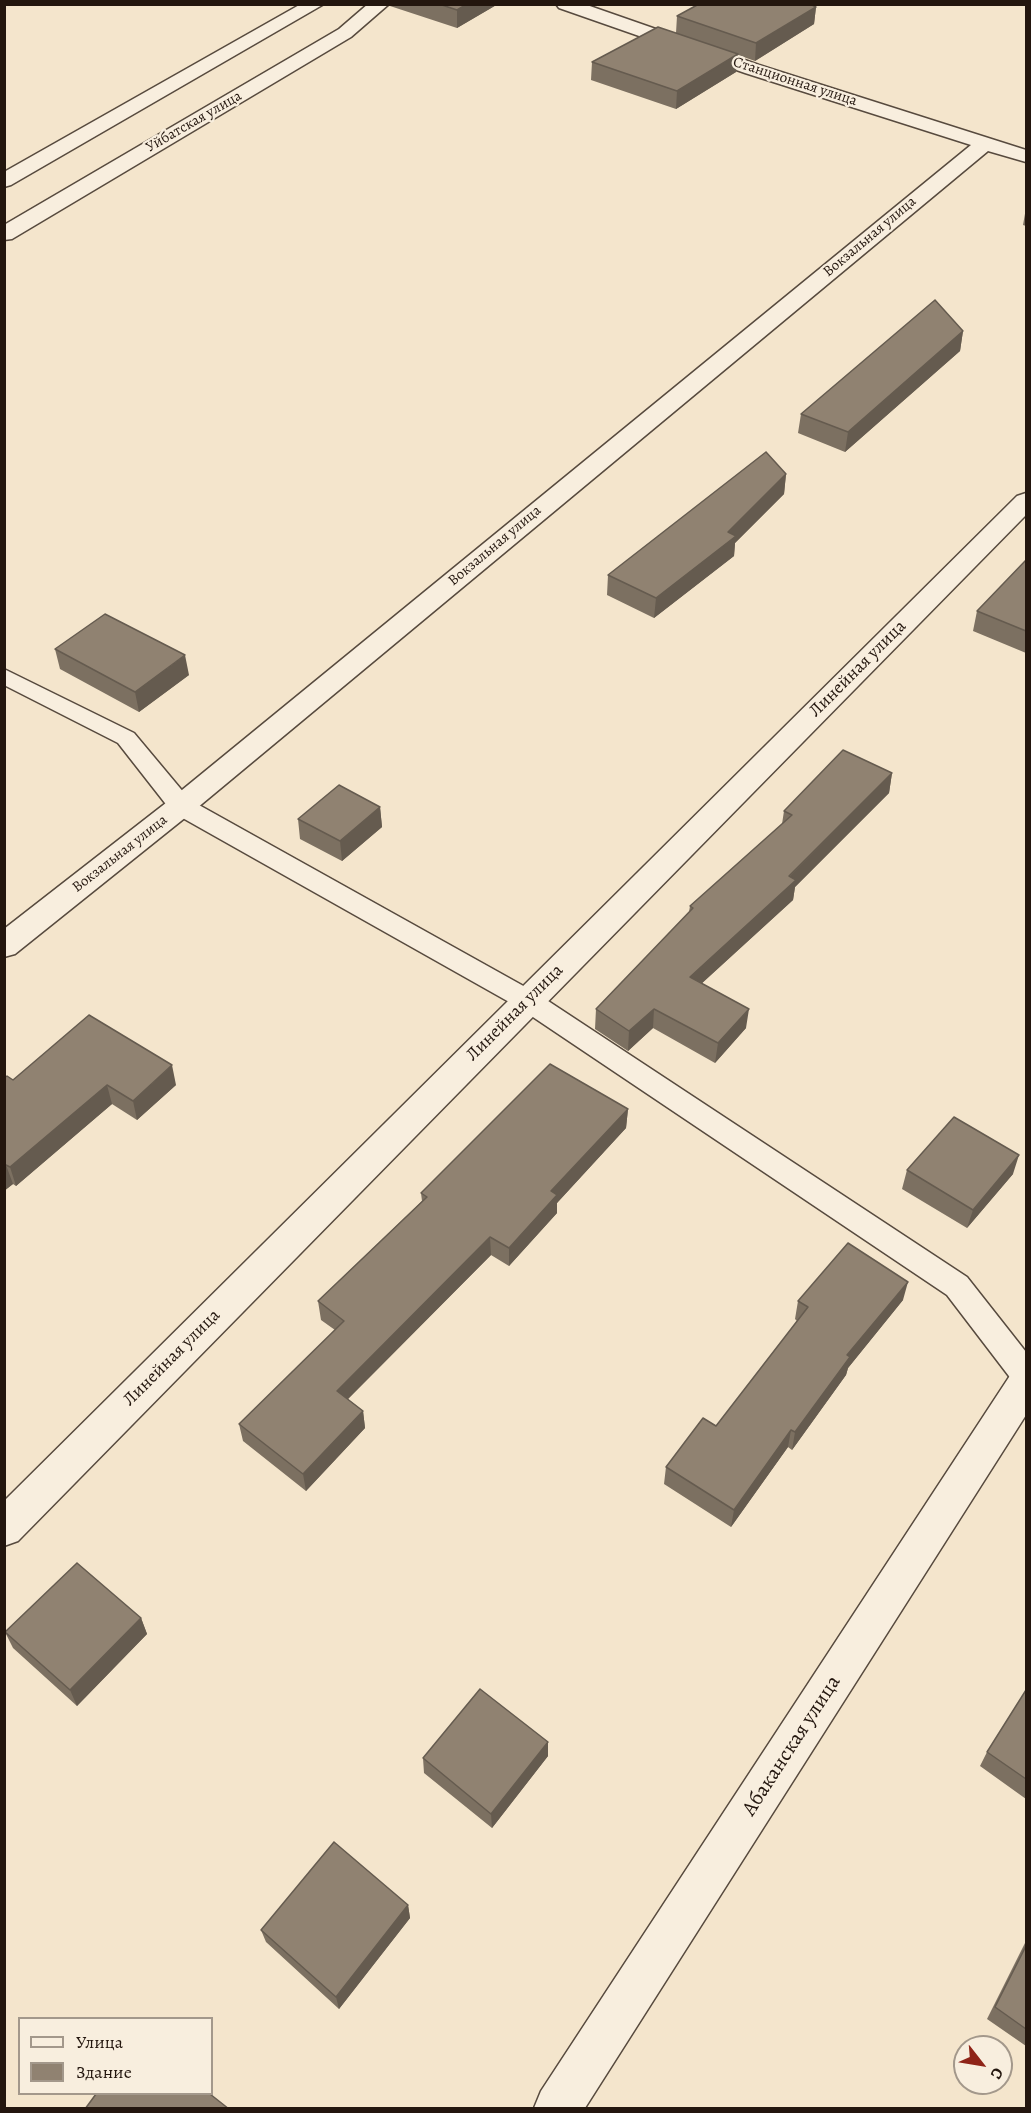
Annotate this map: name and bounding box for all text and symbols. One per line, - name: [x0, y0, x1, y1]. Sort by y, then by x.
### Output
- street label: Станционная улица: [731, 53, 859, 111]
- street label: Уйбатская улица: [143, 87, 245, 157]
- street label: Вокзальная улица: [820, 193, 920, 281]
- street label: Вокзальная улица: [445, 502, 545, 590]
- street label: Линейная улица: [805, 616, 911, 722]
- street label: Вокзальная улица: [69, 811, 171, 897]
- street label: Линейная улица: [462, 960, 568, 1066]
- street label: Линейная улица: [119, 1305, 225, 1411]
- street label: Абаканская улица: [737, 1671, 847, 1821]
- legend: [18, 2017, 213, 2095]
- text: Улица: [76, 2030, 123, 2054]
- north arrow: [953, 2035, 1013, 2095]
- text: Здание: [76, 2060, 132, 2084]
- text: С: [985, 2063, 1009, 2083]

